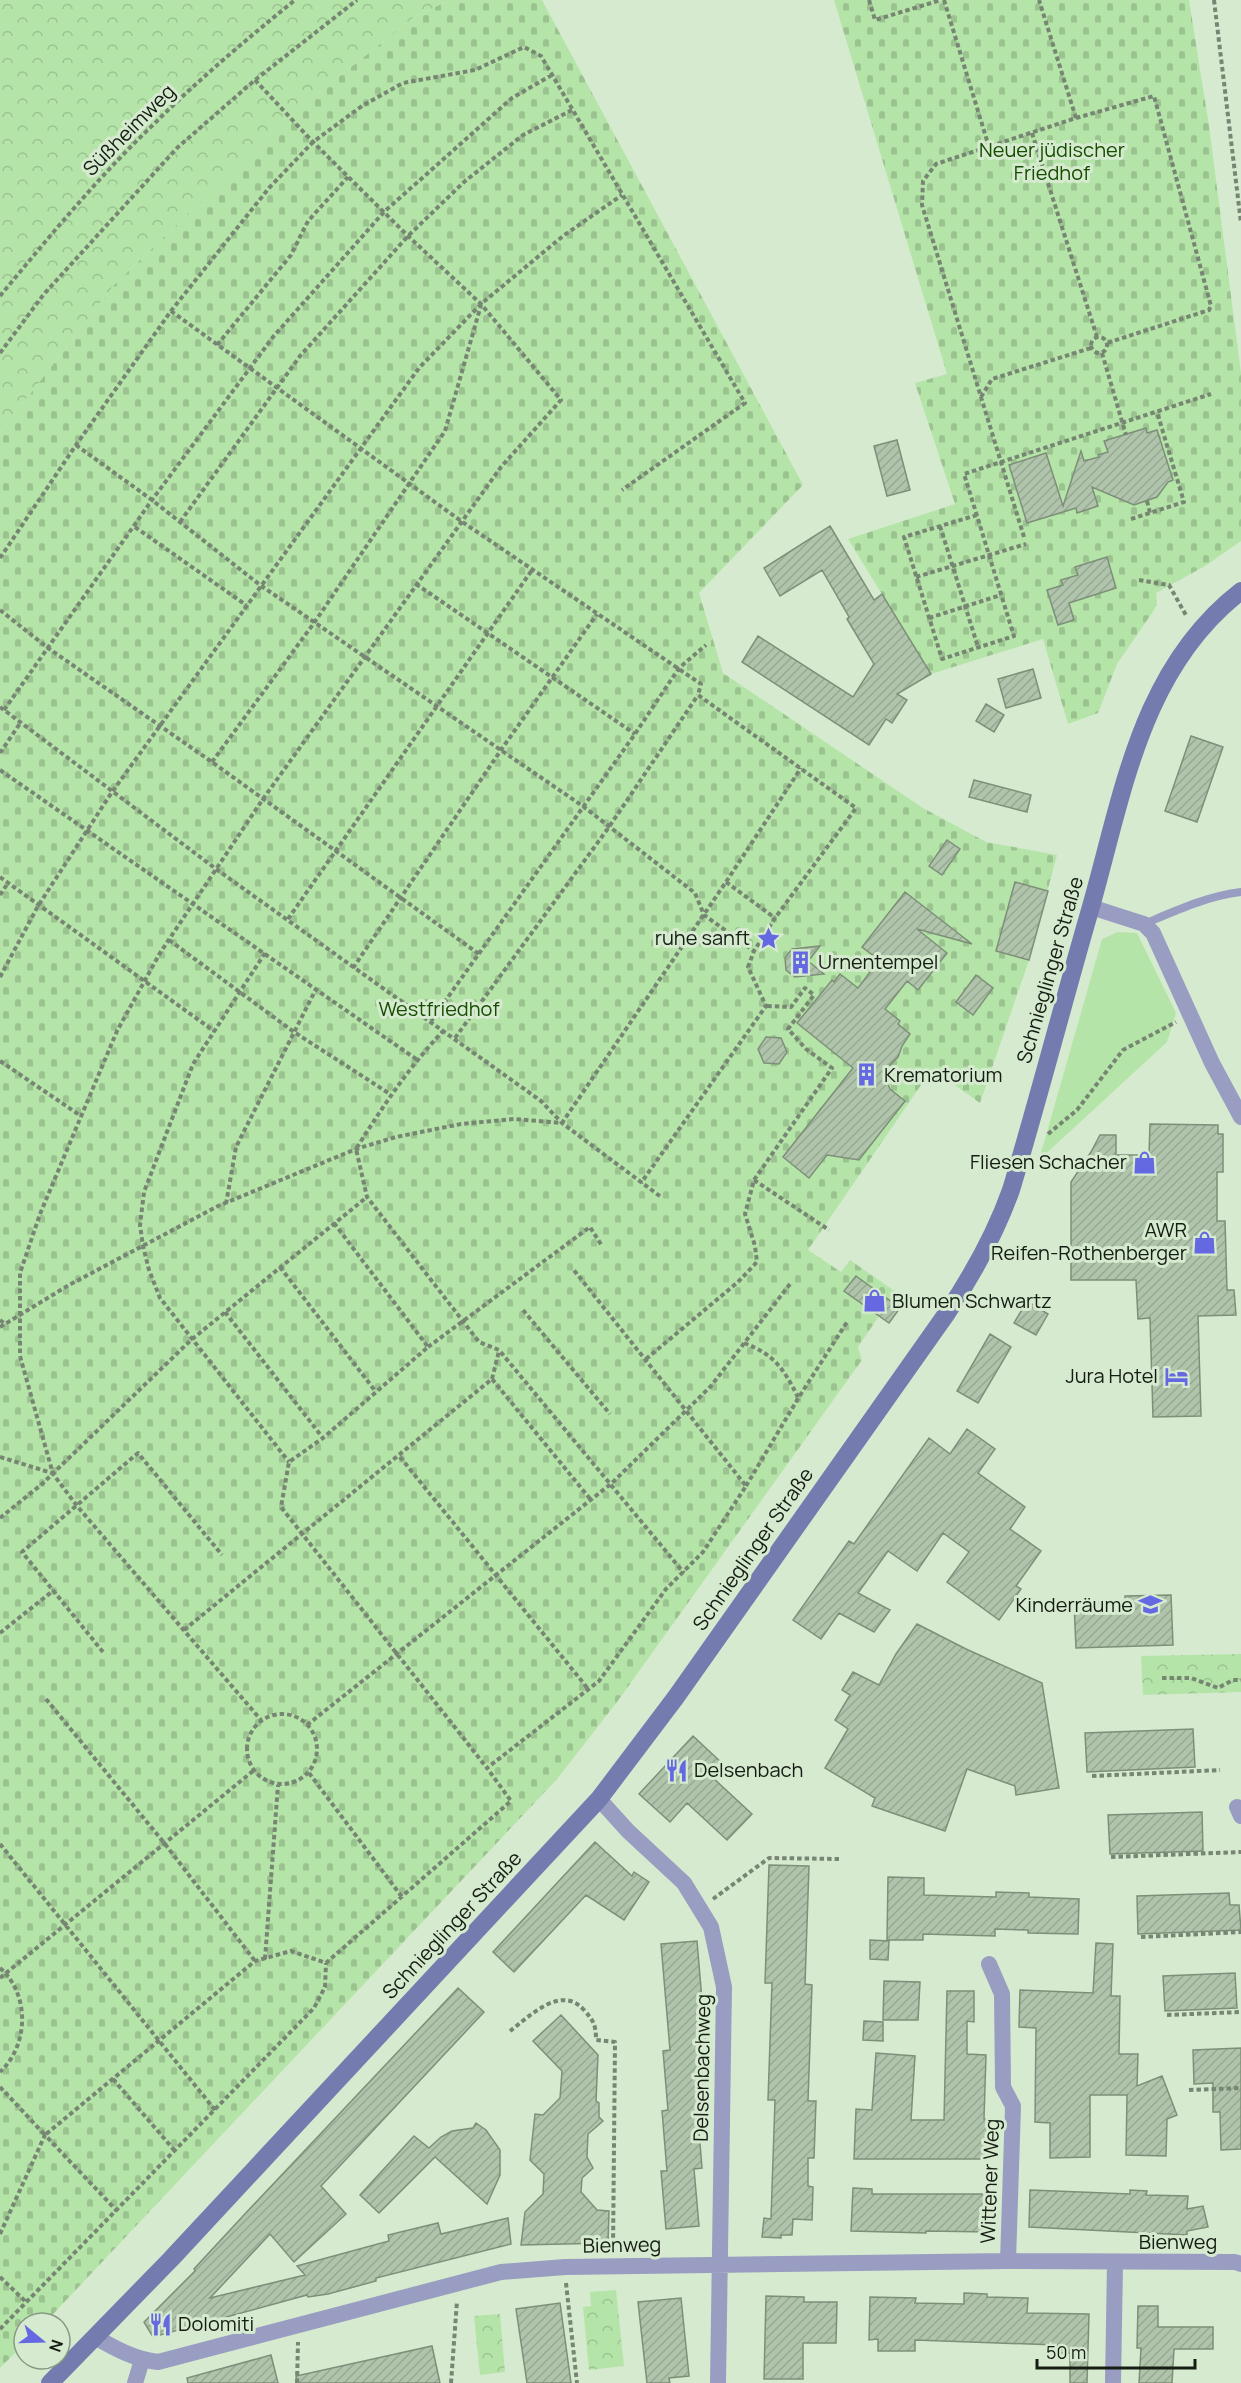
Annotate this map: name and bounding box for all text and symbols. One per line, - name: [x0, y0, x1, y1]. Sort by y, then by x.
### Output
- street label: Süßheimweg: [77, 78, 181, 182]
- park label: Neuer jüdischer Friedhof: [979, 136, 1125, 186]
- street label: Schnieglinger Straße: [1010, 873, 1089, 1066]
- place label: ruhe sanft: [655, 924, 750, 951]
- place icon: ruhe sanft: [755, 925, 781, 951]
- place label: Urnentempel: [818, 948, 939, 975]
- building icon: Urnentempel: [787, 949, 813, 975]
- park label: Westfriedhof: [378, 995, 500, 1022]
- place label: Krematorium: [884, 1061, 1003, 1088]
- building icon: Krematorium: [853, 1062, 879, 1088]
- place label: Fliesen Schacher: [970, 1148, 1127, 1175]
- shop icon: Fliesen Schacher: [1132, 1149, 1158, 1175]
- place label: AWR Reifen-Rothenberger: [991, 1216, 1187, 1266]
- shop icon: AWR Reifen-Rothenberger: [1192, 1229, 1218, 1255]
- place label: Blumen Schwartz: [892, 1287, 1052, 1314]
- shop icon: Blumen Schwartz: [861, 1288, 887, 1314]
- place label: Jura Hotel: [1065, 1362, 1158, 1389]
- hotel icon: Jura Hotel: [1163, 1363, 1189, 1389]
- street label: Schnieglinger Straße: [686, 1462, 819, 1636]
- place label: Kinderräume: [1016, 1591, 1133, 1618]
- school or university icon: Kinderräume: [1138, 1592, 1164, 1618]
- place label: Delsenbach: [694, 1756, 803, 1783]
- restaurant icon: Delsenbach: [663, 1757, 689, 1783]
- street label: Schnieglinger Straße: [376, 1845, 527, 2005]
- street label: Delsenbachweg: [687, 1994, 716, 2142]
- street label: Wittener Weg: [974, 2118, 1005, 2244]
- street label: Bienweg: [1139, 2228, 1217, 2255]
- street label: Bienweg: [582, 2230, 662, 2259]
- place label: Dolomiti: [178, 2310, 254, 2337]
- north arrow: [12, 2311, 72, 2371]
- restaurant icon: Dolomiti: [147, 2311, 173, 2337]
- scale bar: [1037, 2332, 1194, 2370]
- text: N: [44, 2337, 68, 2355]
- text: 50 m: [1046, 2340, 1086, 2364]

